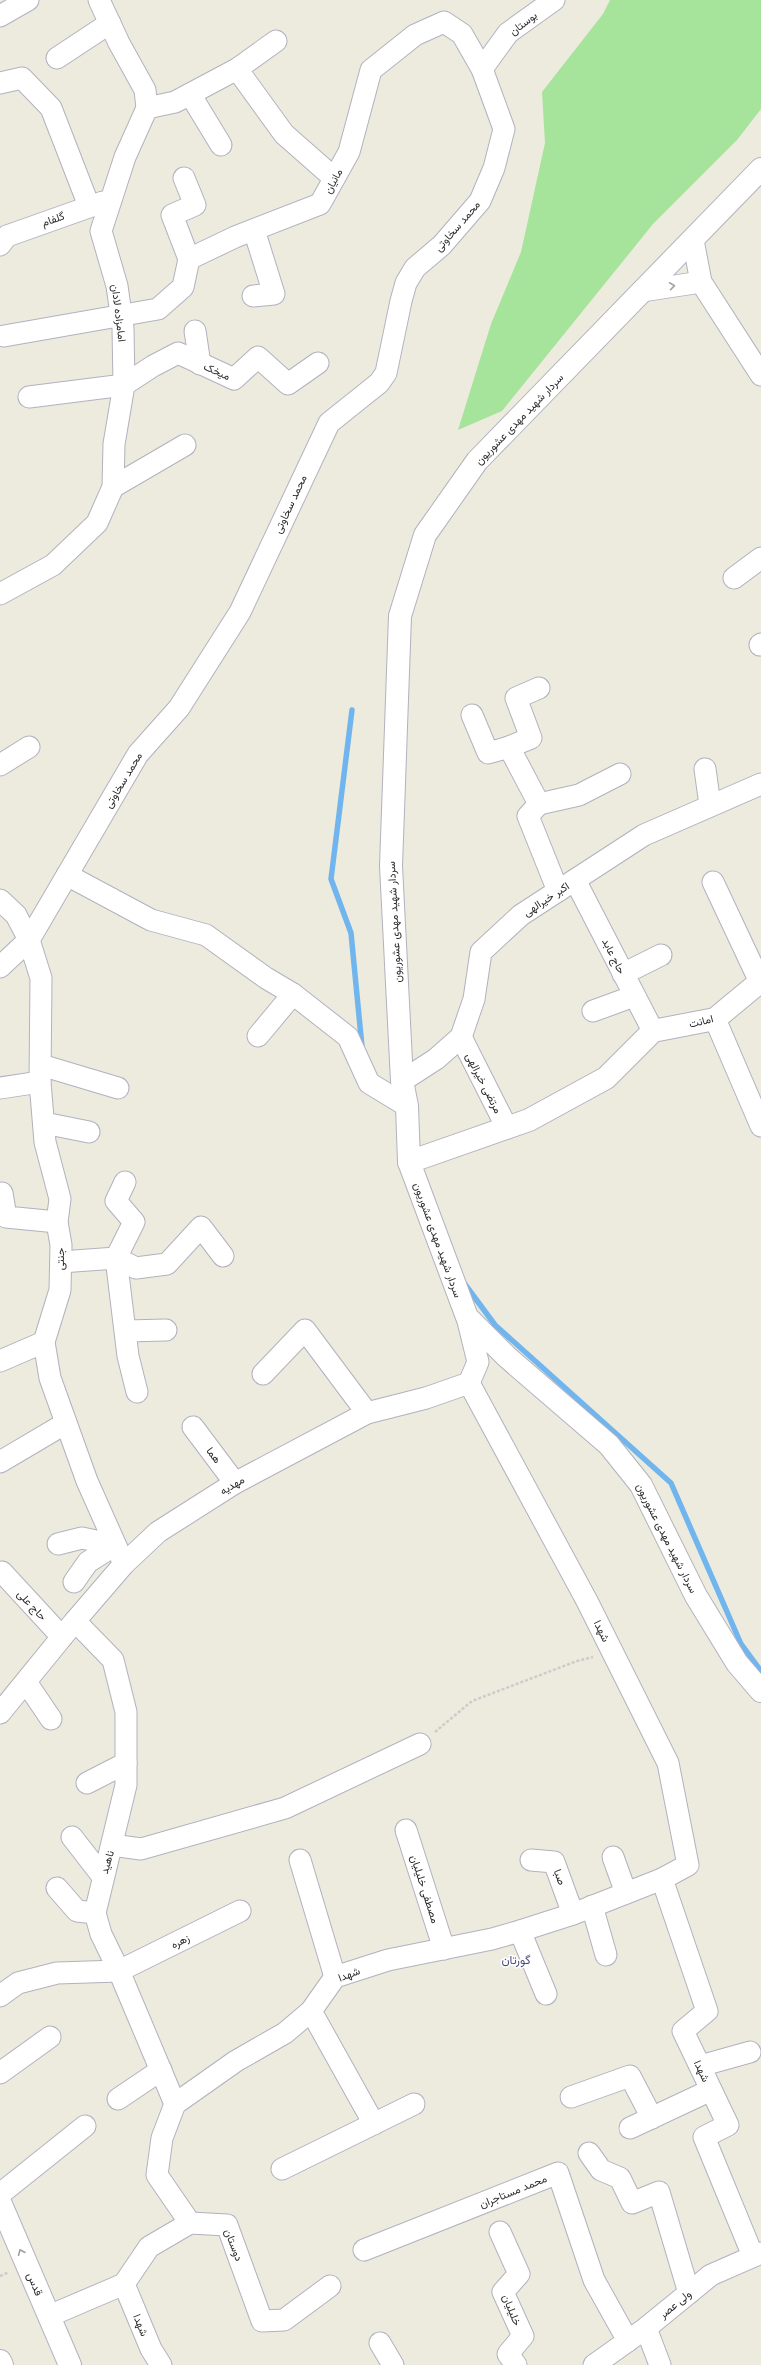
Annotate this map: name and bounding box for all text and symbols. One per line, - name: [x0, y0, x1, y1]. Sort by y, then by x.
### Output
- street label: بوستان: [506, 8, 540, 38]
- street label: مانیان: [321, 166, 346, 196]
- street label: محمد سخاوتی: [431, 198, 483, 254]
- street label: گلفام: [40, 209, 67, 230]
- street label: امامزاده لادان: [109, 283, 129, 343]
- one-way arrow: [669, 283, 675, 291]
- street label: میخک: [201, 359, 233, 383]
- street label: سردار شهید مهدی عشوریون: [472, 370, 566, 468]
- street label: محمد سخاوتی: [270, 472, 310, 535]
- street label: محمد سخاوتی: [101, 749, 145, 811]
- street label: سردار شهید مهدی عشوریون: [384, 861, 404, 983]
- street label: اکبر خیرالهی: [520, 879, 572, 919]
- street label: حاج عابد: [598, 936, 629, 977]
- street label: امانت: [687, 1011, 715, 1031]
- street label: مرتضی خیرالهی: [463, 1050, 505, 1116]
- street label: سردار شهید مهدی عشوریون: [411, 1181, 465, 1300]
- street label: جنتی: [53, 1248, 67, 1270]
- street label: هما: [203, 1444, 225, 1466]
- street label: مهدیه: [217, 1472, 247, 1498]
- street label: سردار شهید مهدی عشوریون: [633, 1481, 701, 1596]
- street label: حاج علی: [14, 1587, 50, 1624]
- street label: شهدا: [591, 1618, 613, 1644]
- street label: ناهید: [97, 1849, 117, 1875]
- street label: مصطفی خلیلیان: [407, 1853, 443, 1925]
- street label: صبا: [551, 1867, 569, 1887]
- street label: زهره: [168, 1930, 192, 1951]
- district label: گورتان: [501, 1952, 531, 1968]
- street label: شهدا: [336, 1963, 362, 1985]
- street label: شهدا: [691, 2058, 713, 2084]
- street label: محمد مستاجران: [477, 2171, 549, 2211]
- street label: دوستان: [221, 2227, 247, 2263]
- one-way arrow: [18, 2249, 26, 2256]
- street label: قدس: [24, 2270, 46, 2298]
- street label: ولی عصر: [655, 2287, 694, 2322]
- street label: خلیلیان: [499, 2292, 525, 2328]
- street label: شهدا: [130, 2312, 152, 2338]

